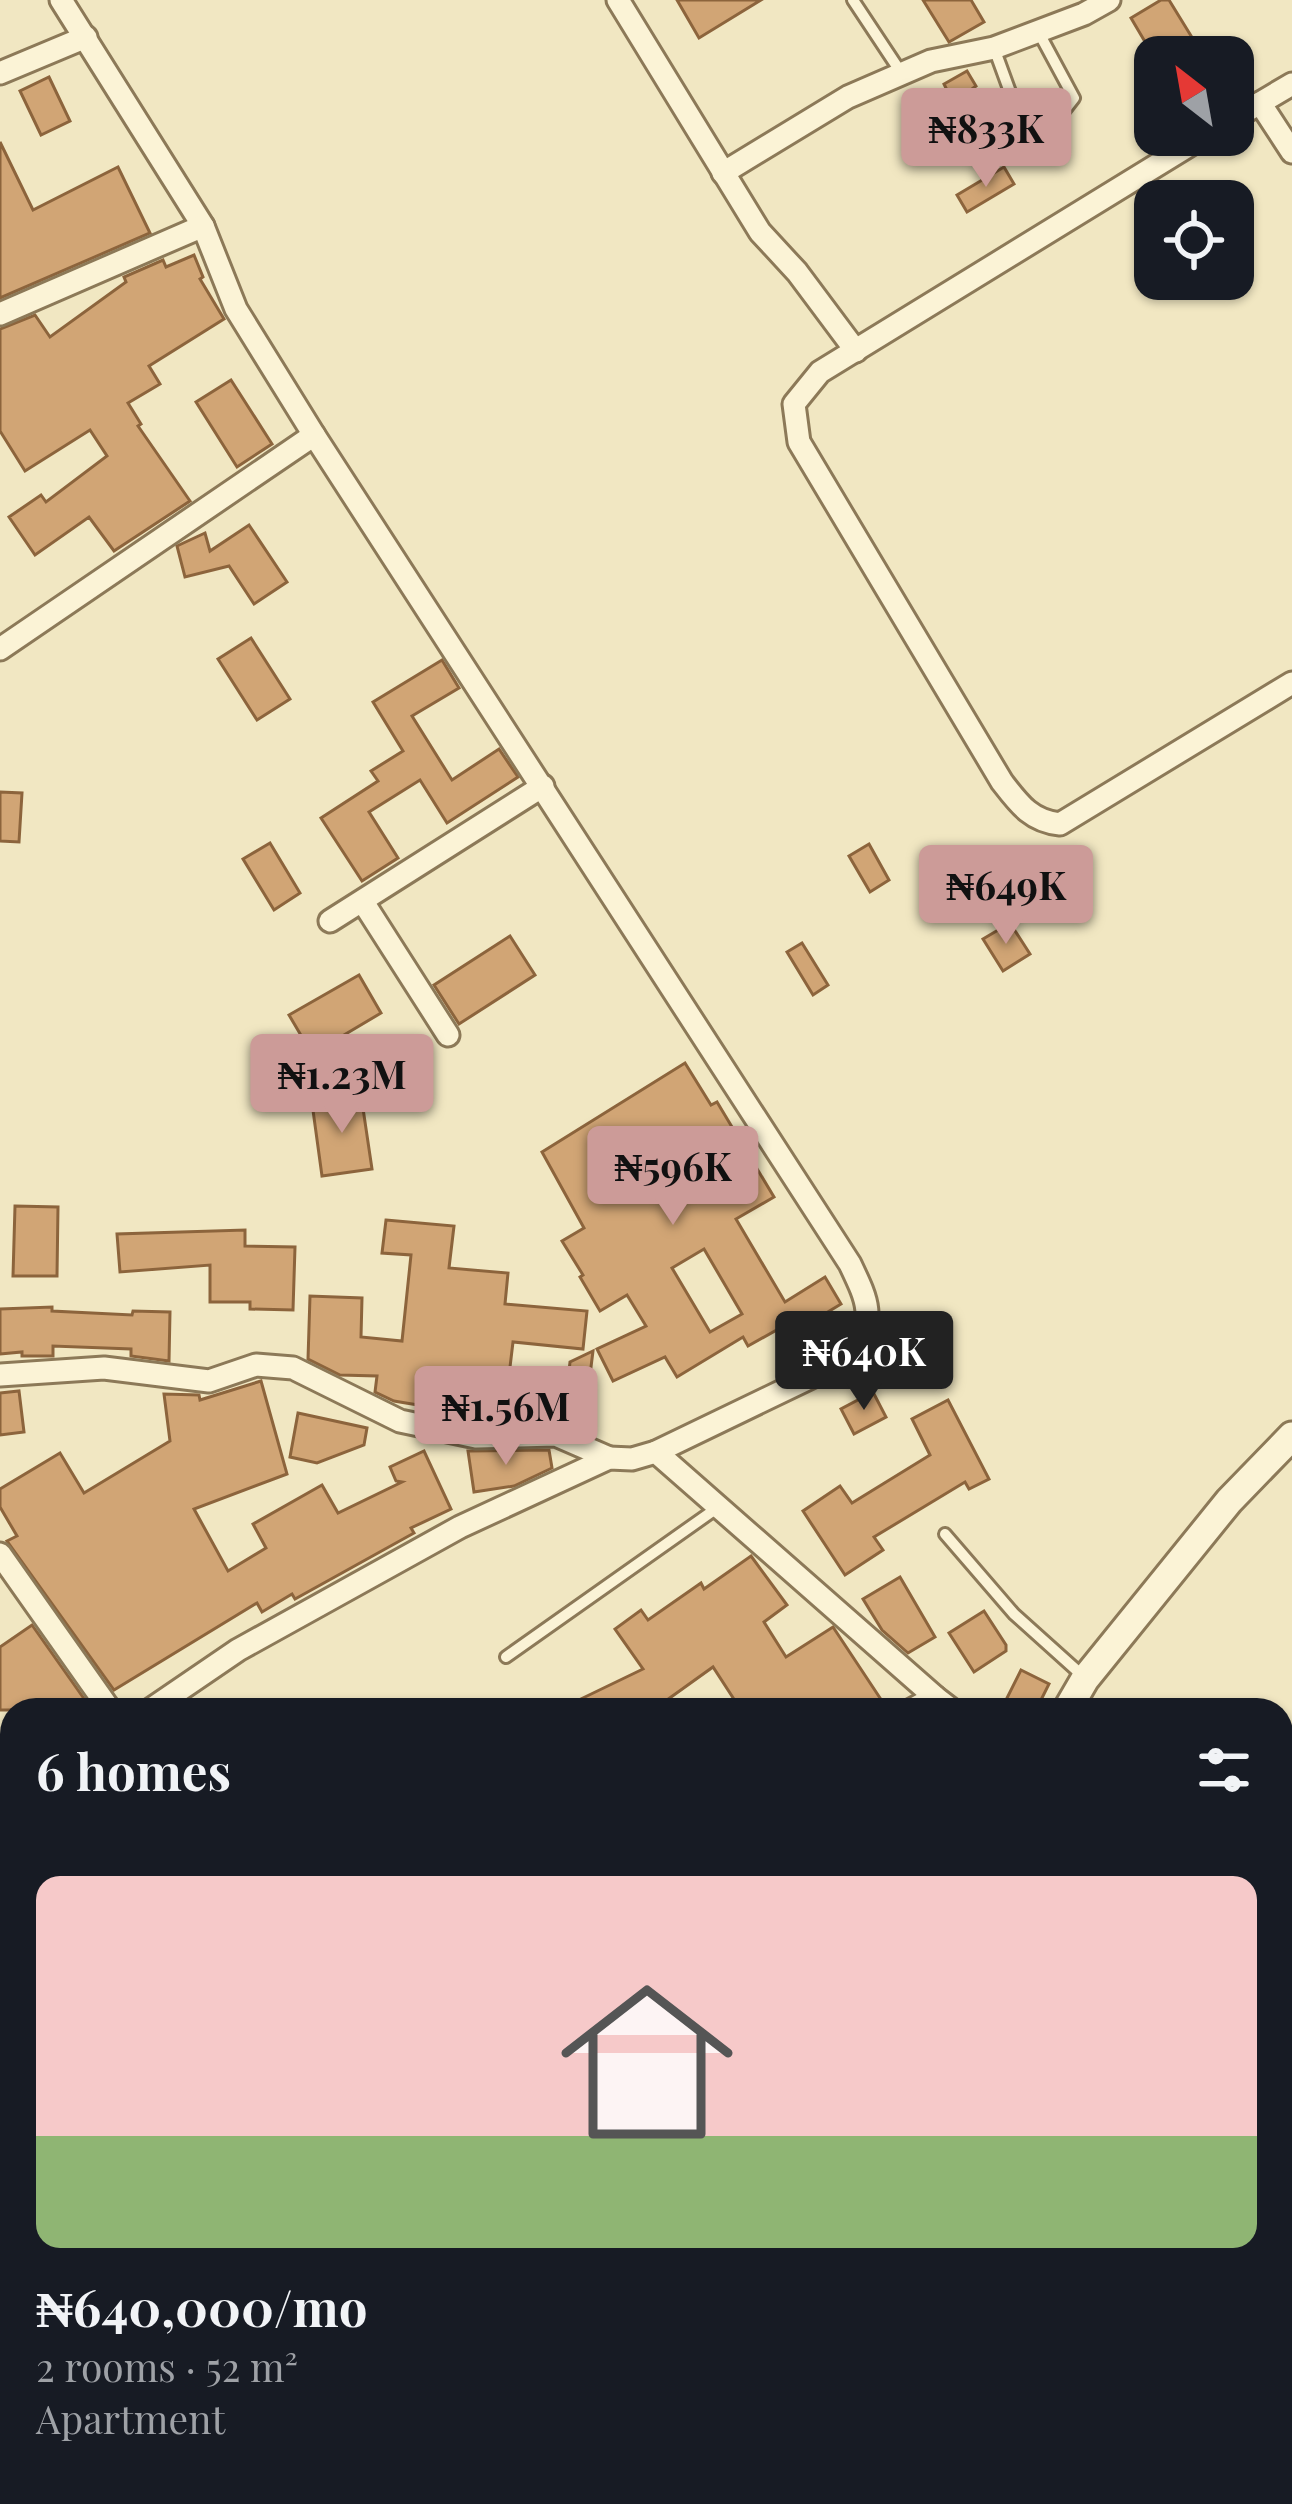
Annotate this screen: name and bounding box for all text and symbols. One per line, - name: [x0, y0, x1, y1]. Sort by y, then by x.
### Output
- north arrow: [1134, 36, 1254, 156]
- map controls: [1134, 36, 1254, 300]
- pin: ₦833K: [902, 88, 1070, 190]
- text: ₦833K: [928, 101, 1044, 153]
- button: locate: [1134, 180, 1254, 300]
- pin: ₦649K: [922, 845, 1090, 947]
- text: ₦649K: [946, 858, 1066, 910]
- pin: ₦1.23M: [244, 1034, 440, 1136]
- text: ₦1.23M: [277, 1047, 407, 1099]
- pin: ₦596K: [589, 1126, 757, 1228]
- text: ₦596K: [614, 1139, 732, 1191]
- pin: ₦640K: [780, 1311, 948, 1413]
- text: ₦640K: [802, 1324, 926, 1376]
- pin: ₦1.56M: [408, 1366, 604, 1468]
- text: ₦1.56M: [441, 1379, 571, 1431]
- text: 6 homes: [36, 1736, 231, 1804]
- icon: filters: [1191, 1737, 1257, 1803]
- icon: home: [539, 1954, 755, 2170]
- text: ₦640,000/mo: [36, 2272, 368, 2340]
- text: 2 rooms · 52 m²: [36, 2340, 298, 2392]
- text: Apartment: [36, 2392, 225, 2444]

